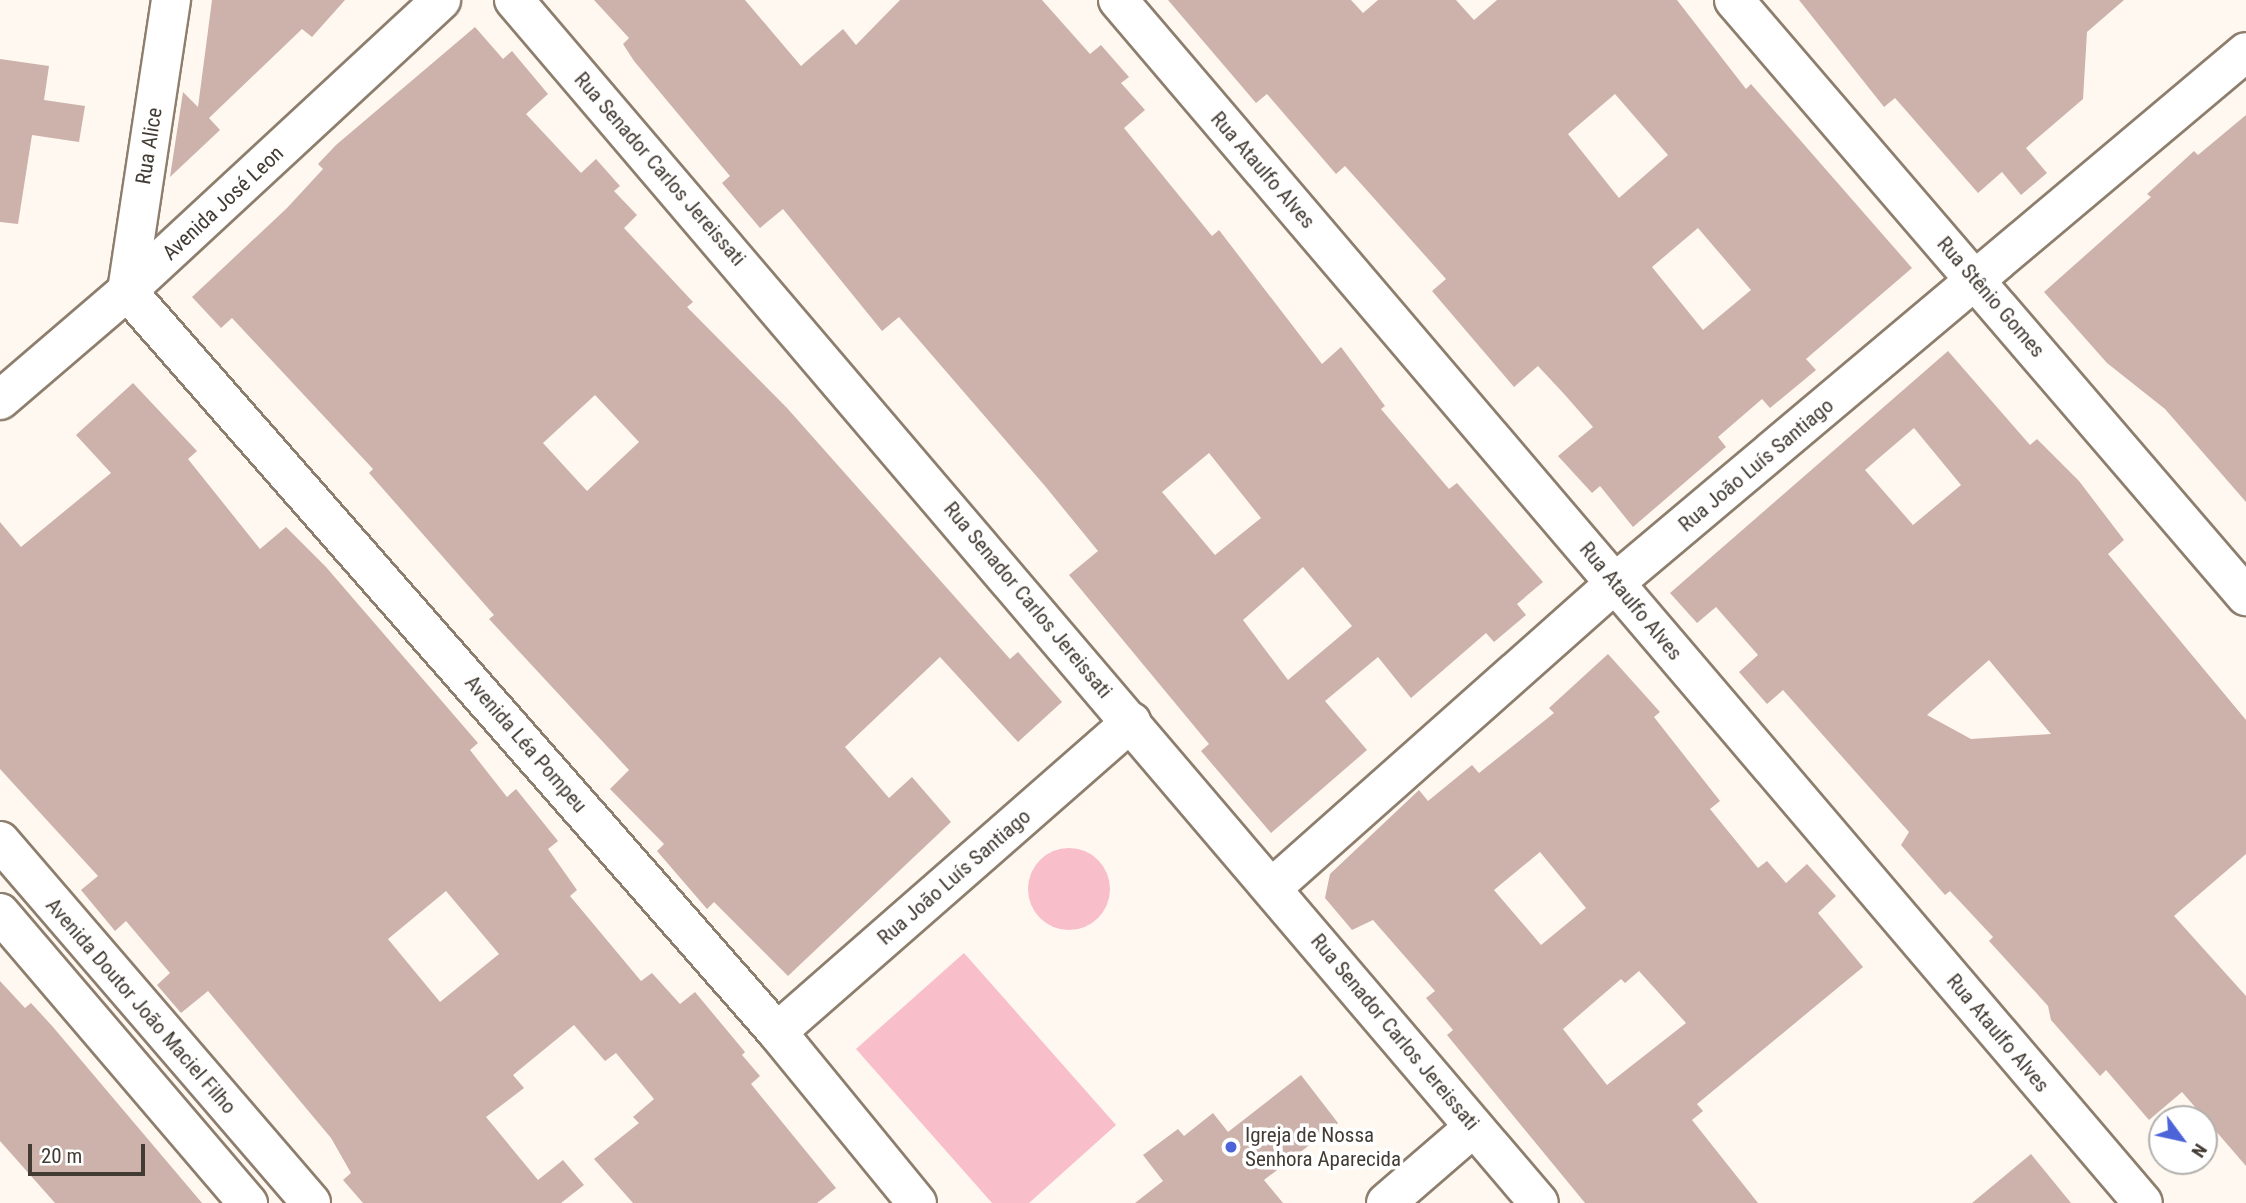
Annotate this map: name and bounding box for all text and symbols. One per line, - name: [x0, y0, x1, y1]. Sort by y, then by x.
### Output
- street label: Rua Senador Carlos Jereissati: [569, 67, 751, 271]
- street label: Rua Alice: [130, 106, 168, 186]
- street label: Rua Ataulfo Alves: [1205, 106, 1321, 234]
- street label: Avenida José Leon: [157, 141, 289, 265]
- street label: Rua Stênio Gomes: [1932, 232, 2050, 362]
- street label: Rua João Luís Santiago: [1673, 393, 1839, 537]
- street label: Rua Senador Carlos Jereissati: [938, 497, 1118, 703]
- street label: Rua Ataulfo Alves: [1574, 537, 1688, 665]
- street label: Avenida Léa Pompeu: [460, 670, 592, 818]
- street label: Rua João Luís Santiago: [872, 804, 1036, 950]
- street label: Avenida Doutor João Maciel Filho: [40, 893, 242, 1119]
- street label: Rua Senador Carlos Jereissati: [1305, 929, 1485, 1135]
- street label: Rua Ataulfo Alves: [1941, 969, 2055, 1097]
- north arrow: [2148, 1105, 2218, 1175]
- place label: Igreja de Nossa Senhora Aparecida: [1245, 1122, 1401, 1172]
- scale bar: [32, 1130, 149, 1174]
- marker: Igreja de Nossa Senhora Aparecida: [1223, 1139, 1239, 1155]
- text: N: [2187, 1139, 2212, 1162]
- text: 20 m: [41, 1144, 82, 1168]

